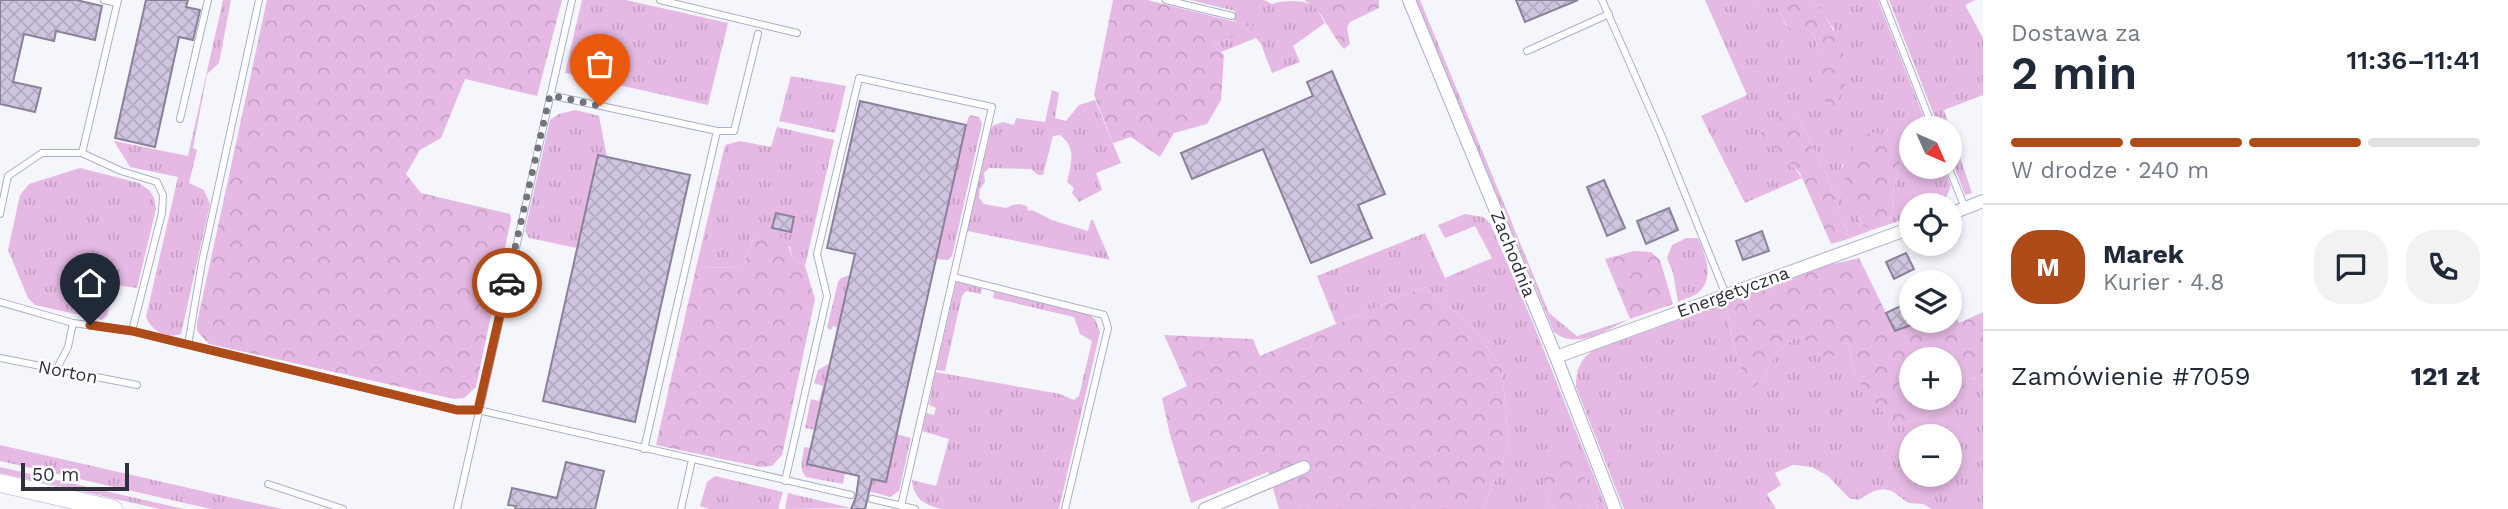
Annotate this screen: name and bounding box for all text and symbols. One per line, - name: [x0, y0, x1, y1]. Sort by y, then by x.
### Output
- text: Dostawa za: [2011, 20, 2141, 47]
- pin: [570, 34, 630, 106]
- icon: bag: [581, 45, 619, 83]
- text: 11:36–11:41: [2347, 45, 2480, 75]
- text: 2 min: [2011, 46, 2137, 100]
- north arrow: [1899, 116, 1962, 178]
- map controls: [1899, 116, 1962, 487]
- text: W drodze · 240 m: [2011, 157, 2209, 184]
- button: locate: [1899, 193, 1962, 256]
- street label: Zachodnia: [1487, 208, 1540, 300]
- button: chat: [2314, 230, 2388, 304]
- button: phone: [2406, 230, 2480, 304]
- text: Marek: [2103, 239, 2184, 269]
- courier: [472, 248, 542, 318]
- text: M: [2036, 252, 2060, 282]
- pin: [60, 253, 120, 325]
- street label: Energetyczna: [1674, 262, 1792, 321]
- icon: home: [71, 264, 109, 302]
- icon: car: [488, 264, 526, 302]
- text: Kurier · 4.8: [2103, 269, 2224, 296]
- button: layers: [1899, 270, 1962, 333]
- button: +: [1899, 347, 1962, 410]
- street label: Norton: [37, 355, 100, 388]
- text: Zamówienie #7059: [2011, 361, 2251, 391]
- text: 121 zł: [2411, 361, 2480, 391]
- button: −: [1899, 424, 1962, 487]
- scale bar: [21, 460, 130, 492]
- text: 50 m: [32, 463, 79, 486]

